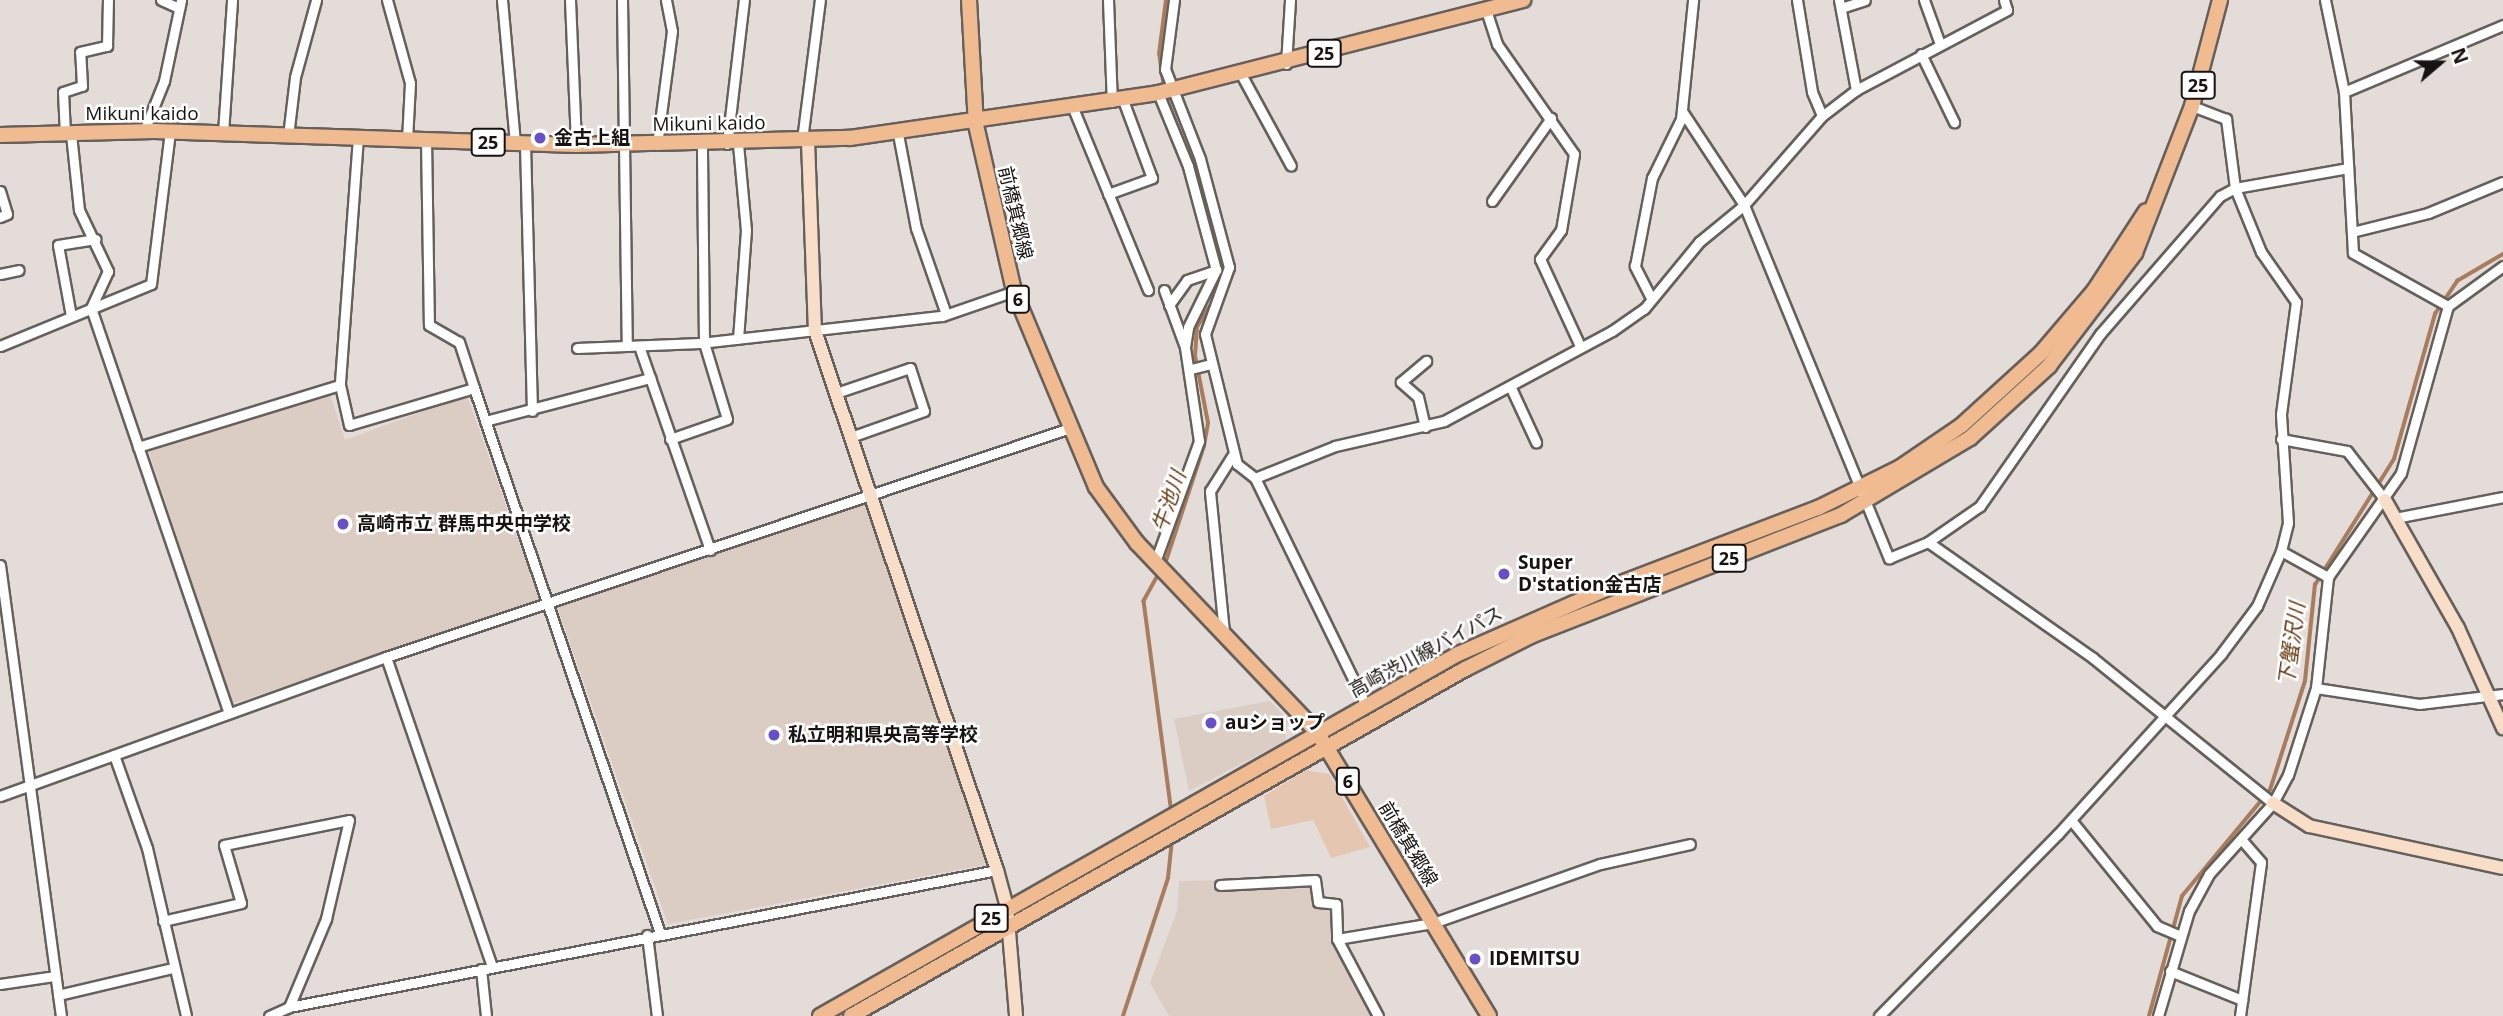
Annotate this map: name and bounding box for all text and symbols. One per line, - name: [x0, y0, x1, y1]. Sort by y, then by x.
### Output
- north arrow: [2405, 28, 2475, 98]
- road number: 25: [1306, 38, 1342, 68]
- text: N: [2445, 44, 2475, 68]
- road number: 25: [2180, 70, 2216, 100]
- street label: Mikuni kaido: [85, 103, 199, 125]
- street label: Mikuni kaido: [652, 112, 766, 136]
- road number: 25: [470, 127, 505, 156]
- place label: 金古上組: [554, 127, 630, 149]
- marker: 金古上組: [532, 130, 548, 146]
- street label: 前橋箕郷線: [993, 164, 1037, 262]
- road number: 6: [1006, 284, 1030, 314]
- water label: 牛池川: [1146, 467, 1190, 535]
- place label: 高崎市立 群馬中央中学校: [357, 513, 571, 535]
- marker: 高崎市立 群馬中央中学校: [335, 516, 351, 532]
- road number: 25: [1712, 544, 1746, 572]
- place label: Super D'station金古店: [1518, 552, 1662, 596]
- marker: Super D'station金古店: [1496, 566, 1512, 582]
- water label: 下蟹沢川: [2273, 601, 2309, 687]
- street label: 高崎渋川線バイパス: [1345, 602, 1507, 702]
- place label: auショップ: [1225, 712, 1325, 734]
- marker: auショップ: [1203, 715, 1219, 731]
- place label: 私立明和県央高等学校: [788, 724, 978, 746]
- marker: 私立明和県央高等学校: [766, 727, 782, 743]
- road number: 6: [1336, 766, 1360, 796]
- street label: 前橋箕郷線: [1374, 797, 1442, 891]
- road number: 25: [974, 903, 1009, 932]
- place label: IDEMITSU: [1489, 948, 1580, 970]
- marker: IDEMITSU: [1467, 951, 1483, 967]

